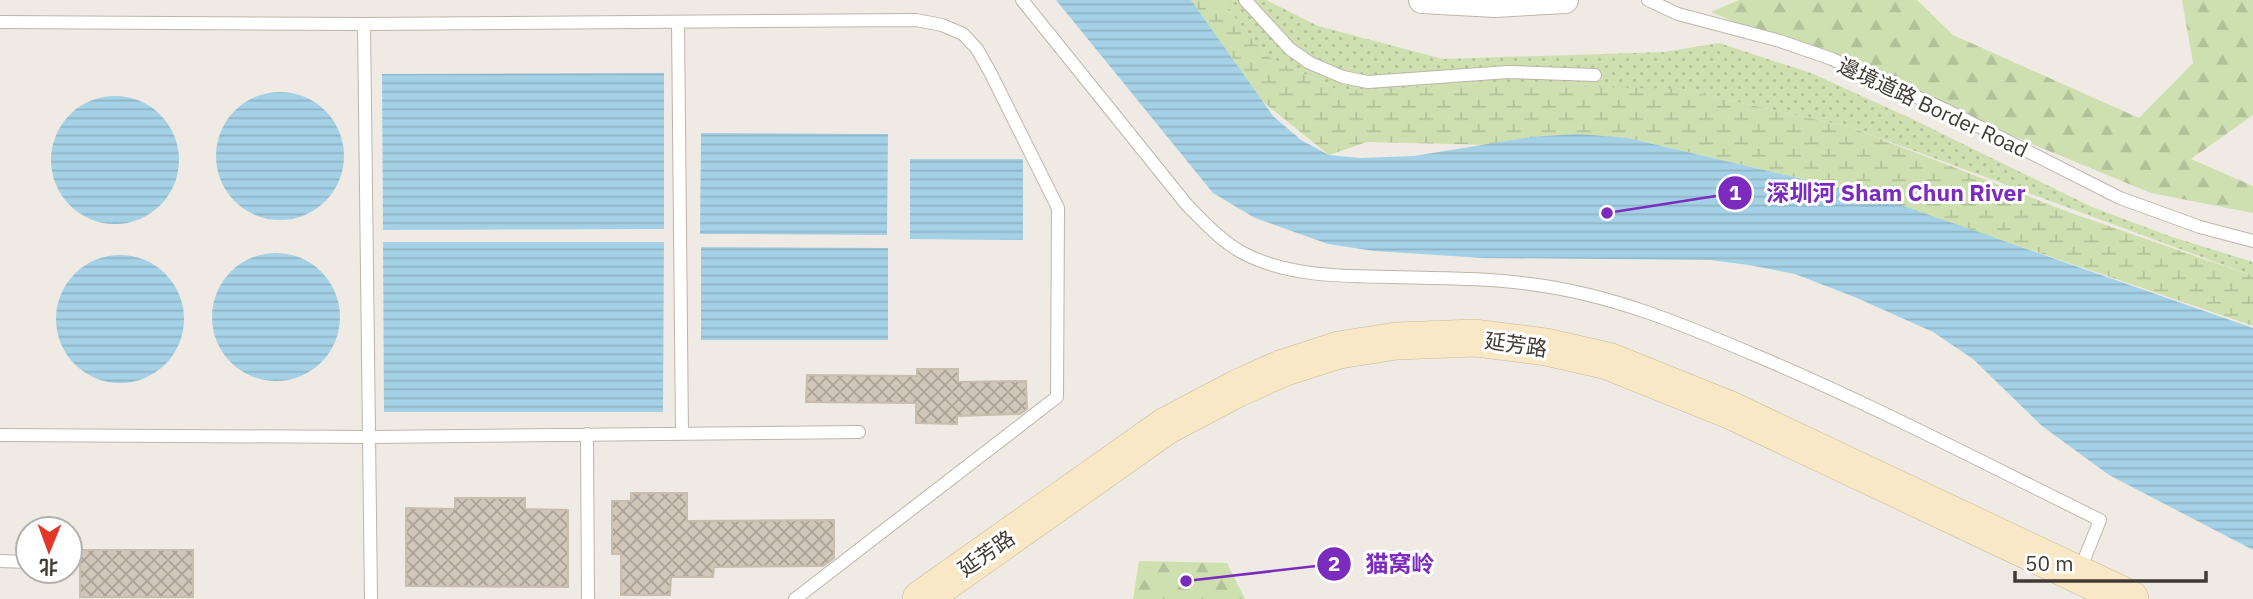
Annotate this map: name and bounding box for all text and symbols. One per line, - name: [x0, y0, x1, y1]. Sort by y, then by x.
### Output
- street label: 邊境道路 Border Road: [1833, 51, 2033, 163]
- callout: 深圳河 Sham Chun River: [1717, 171, 2040, 215]
- text: 深圳河 Sham Chun River: [1766, 177, 2026, 207]
- text: 1: [1729, 178, 1742, 206]
- street label: 延芳路: [1483, 326, 1549, 362]
- north arrow: [14, 515, 84, 585]
- street label: 延芳路: [952, 523, 1020, 583]
- scale bar: [2015, 540, 2206, 584]
- callout: 猫窝岭: [1316, 542, 1448, 586]
- text: 猫窝岭: [1366, 548, 1435, 578]
- text: 2: [1328, 549, 1340, 577]
- text: 50 m: [2025, 549, 2074, 577]
- text: 北: [39, 555, 58, 579]

